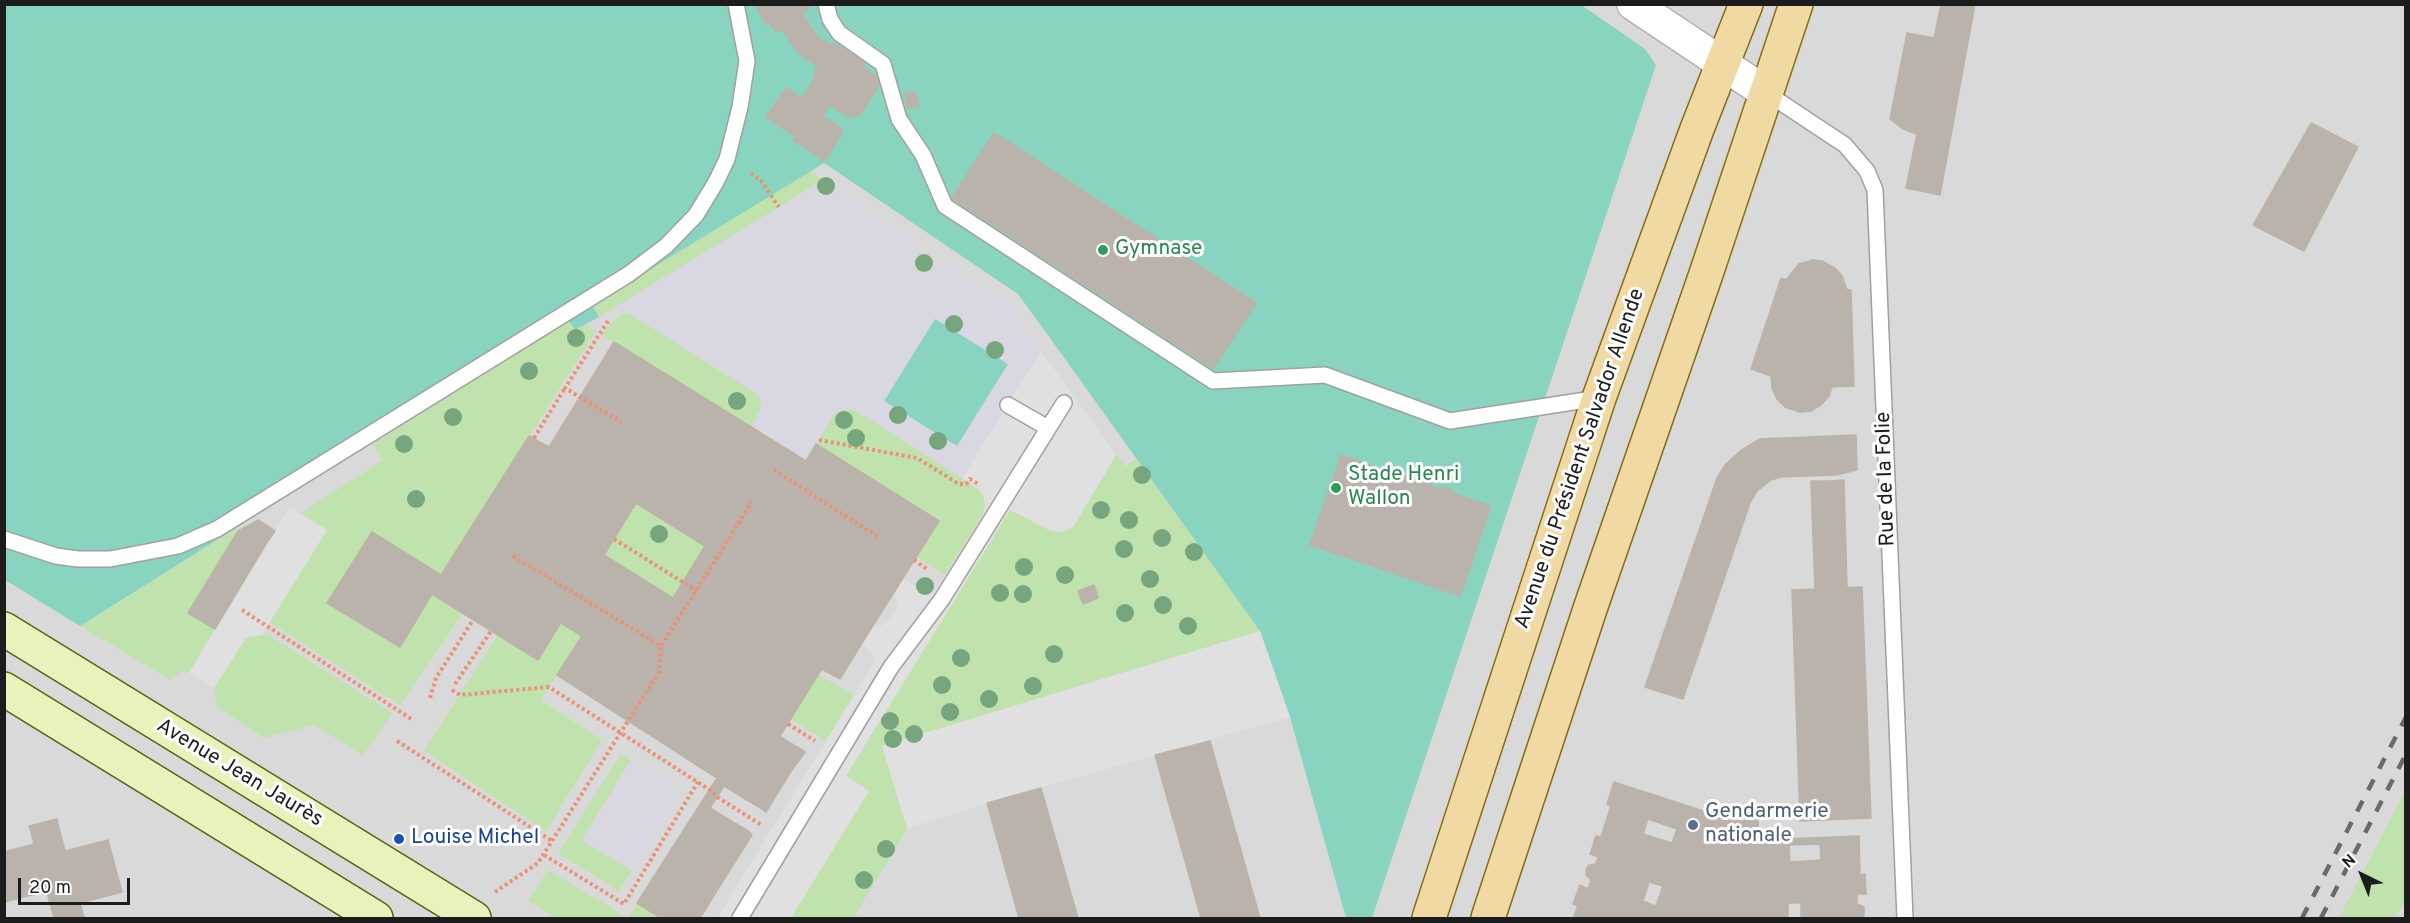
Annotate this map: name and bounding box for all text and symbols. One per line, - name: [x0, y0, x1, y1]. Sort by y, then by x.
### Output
- place label: Gymnase: [1115, 237, 1202, 263]
- marker: Gymnase: [1096, 243, 1110, 257]
- street label: Avenue du Président Salvador Allende: [1511, 286, 1651, 632]
- street label: Rue de la Folie: [1872, 411, 1902, 547]
- place label: Stade Henri Wallon: [1348, 463, 1459, 513]
- marker: Stade Henri Wallon: [1329, 481, 1343, 495]
- street label: Avenue Jean Jaurès: [151, 714, 327, 834]
- place label: Gendarmerie nationale: [1705, 800, 1829, 850]
- marker: Gendarmerie nationale: [1686, 818, 1700, 832]
- place label: Louise Michel: [411, 826, 539, 852]
- marker: Louise Michel: [392, 832, 406, 846]
- north arrow: [2332, 845, 2392, 905]
- text: N: [2339, 851, 2361, 873]
- scale bar: [21, 866, 134, 904]
- text: 20 m: [29, 877, 71, 900]

